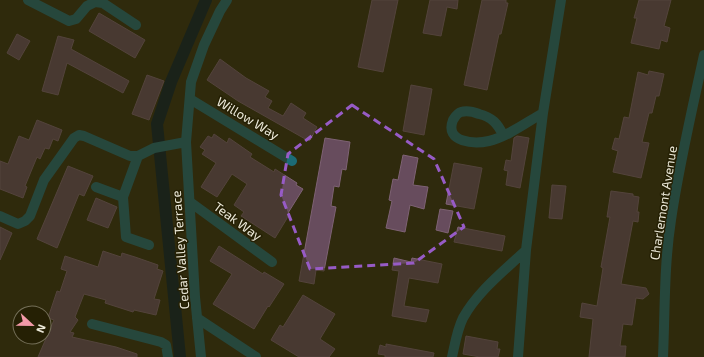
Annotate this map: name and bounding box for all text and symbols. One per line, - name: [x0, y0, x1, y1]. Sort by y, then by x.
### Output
- street label: Willow Way: [214, 93, 282, 143]
- street label: Charlemont Avenue: [646, 145, 680, 261]
- street label: Cedar Valley Terrace: [168, 190, 192, 310]
- street label: Teak Way: [211, 198, 265, 244]
- north arrow: [12, 305, 52, 345]
- text: N: [34, 323, 49, 335]

